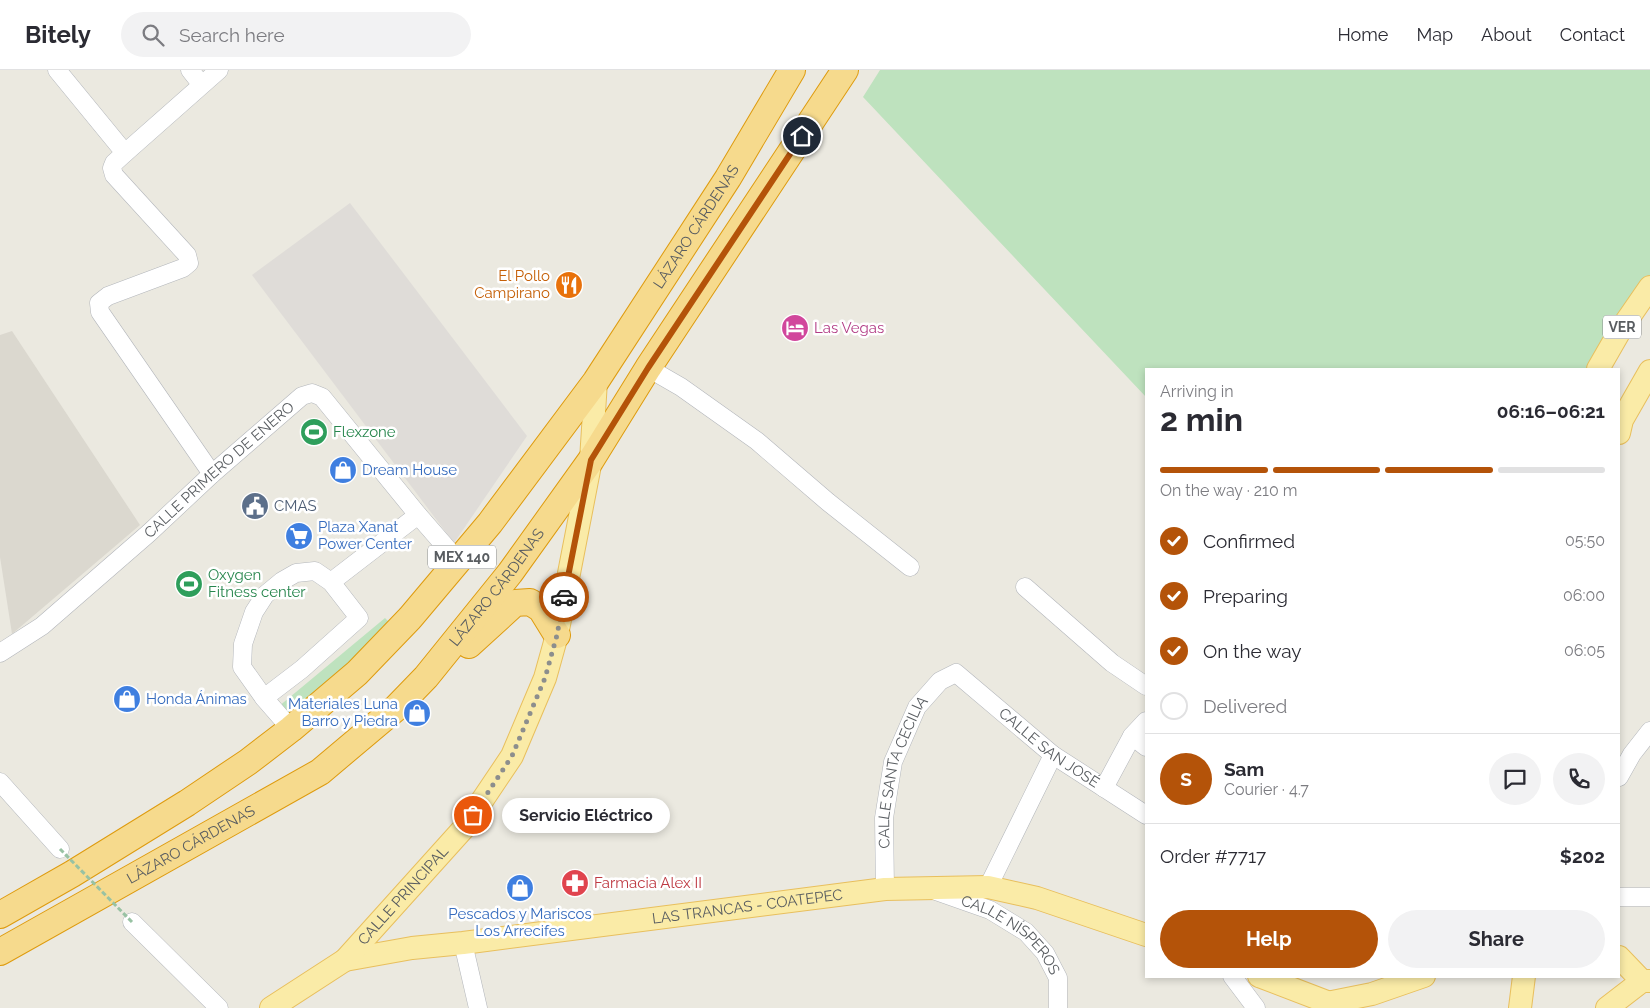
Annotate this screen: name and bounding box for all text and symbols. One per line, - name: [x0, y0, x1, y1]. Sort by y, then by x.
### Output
- search box: [121, 12, 471, 57]
- text: Bitely: [25, 20, 91, 49]
- icon: search: [139, 21, 167, 49]
- text: Search here: [179, 24, 285, 46]
- text: Home: [1337, 24, 1388, 45]
- text: Map: [1416, 24, 1453, 45]
- text: About: [1481, 24, 1532, 45]
- text: Contact: [1560, 24, 1625, 45]
- pin: [781, 115, 823, 157]
- icon: home: [788, 122, 816, 150]
- street label: LÁZARO CÁRDENAS: [649, 162, 743, 292]
- place label: El Pollo Campirano: [474, 267, 550, 302]
- restaurant icon: El Pollo Campirano: [554, 270, 584, 300]
- hotel icon: Las Vegas: [780, 313, 810, 343]
- road number: VER: [1603, 316, 1641, 338]
- place label: Las Vegas: [814, 319, 884, 337]
- text: Arriving in: [1160, 382, 1234, 401]
- street label: CALLE PRIMERO DE ENERO: [140, 398, 298, 542]
- text: 06:16–06:21: [1497, 400, 1605, 422]
- text: 2 min: [1160, 401, 1243, 438]
- sports icon: Flexzone: [299, 417, 329, 447]
- place label: Flexzone: [333, 423, 396, 441]
- shop icon: Dream House: [328, 455, 358, 485]
- place label: Dream House: [362, 461, 457, 479]
- text: On the way · 210 m: [1160, 481, 1298, 500]
- public building icon: CMAS: [240, 491, 270, 521]
- place label: CMAS: [274, 497, 317, 515]
- place label: Plaza Xanat Power Center: [318, 518, 413, 553]
- supermarket icon: Plaza Xanat Power Center: [284, 521, 314, 551]
- street label: LÁZARO CÁRDENAS: [446, 525, 548, 650]
- icon: check: [1160, 527, 1188, 555]
- text: Confirmed: [1203, 530, 1295, 552]
- text: 05:50: [1565, 531, 1605, 550]
- road number: MEX 140: [428, 546, 496, 568]
- place label: Oxygen Fitness center: [208, 566, 306, 601]
- sports icon: Oxygen Fitness center: [174, 569, 204, 599]
- courier: [539, 572, 589, 622]
- icon: check: [1160, 582, 1188, 610]
- icon: car: [550, 583, 578, 611]
- text: Preparing: [1203, 585, 1288, 607]
- text: 06:00: [1563, 586, 1605, 605]
- icon: check: [1160, 637, 1188, 665]
- text: On the way: [1203, 640, 1302, 662]
- text: 06:05: [1564, 641, 1605, 660]
- shop icon: Honda Ánimas: [112, 684, 142, 714]
- place label: Honda Ánimas: [146, 690, 247, 708]
- street label: CALLE SANTA CECILIA: [875, 692, 932, 849]
- place label: Materiales Luna Barro y Piedra: [288, 695, 398, 730]
- text: Delivered: [1203, 695, 1287, 717]
- shop icon: Materiales Luna Barro y Piedra: [402, 698, 432, 728]
- street label: CALLE SAN JOSÉ: [995, 704, 1103, 792]
- button: chat: [1489, 753, 1541, 805]
- button: phone: [1553, 753, 1605, 805]
- text: Sam: [1224, 758, 1264, 780]
- text: S: [1180, 768, 1192, 790]
- text: Courier · 4.7: [1224, 780, 1309, 799]
- pin: [452, 794, 494, 836]
- callout: Servicio Eléctrico: [503, 798, 670, 832]
- street label: LÁZARO CÁRDENAS: [124, 801, 258, 888]
- icon: bag: [459, 801, 487, 829]
- text: Servicio Eléctrico: [519, 806, 653, 825]
- street label: CALLE PRINCIPAL: [354, 842, 452, 949]
- text: Order #7717: [1160, 845, 1266, 867]
- text: $202: [1560, 845, 1605, 867]
- pharmacy icon: Farmacia Alex II: [560, 868, 590, 898]
- shop icon: Pescados y Mariscos Los Arrecifes: [505, 873, 535, 903]
- place label: Farmacia Alex II: [594, 874, 702, 892]
- street label: LAS TRANCAS - COATEPEC: [651, 885, 844, 928]
- street label: CALLE NÍSPEROS: [959, 891, 1064, 978]
- place label: Pescados y Mariscos Los Arrecifes: [448, 905, 592, 940]
- button: Help: [1160, 910, 1378, 968]
- button: Share: [1388, 910, 1605, 968]

